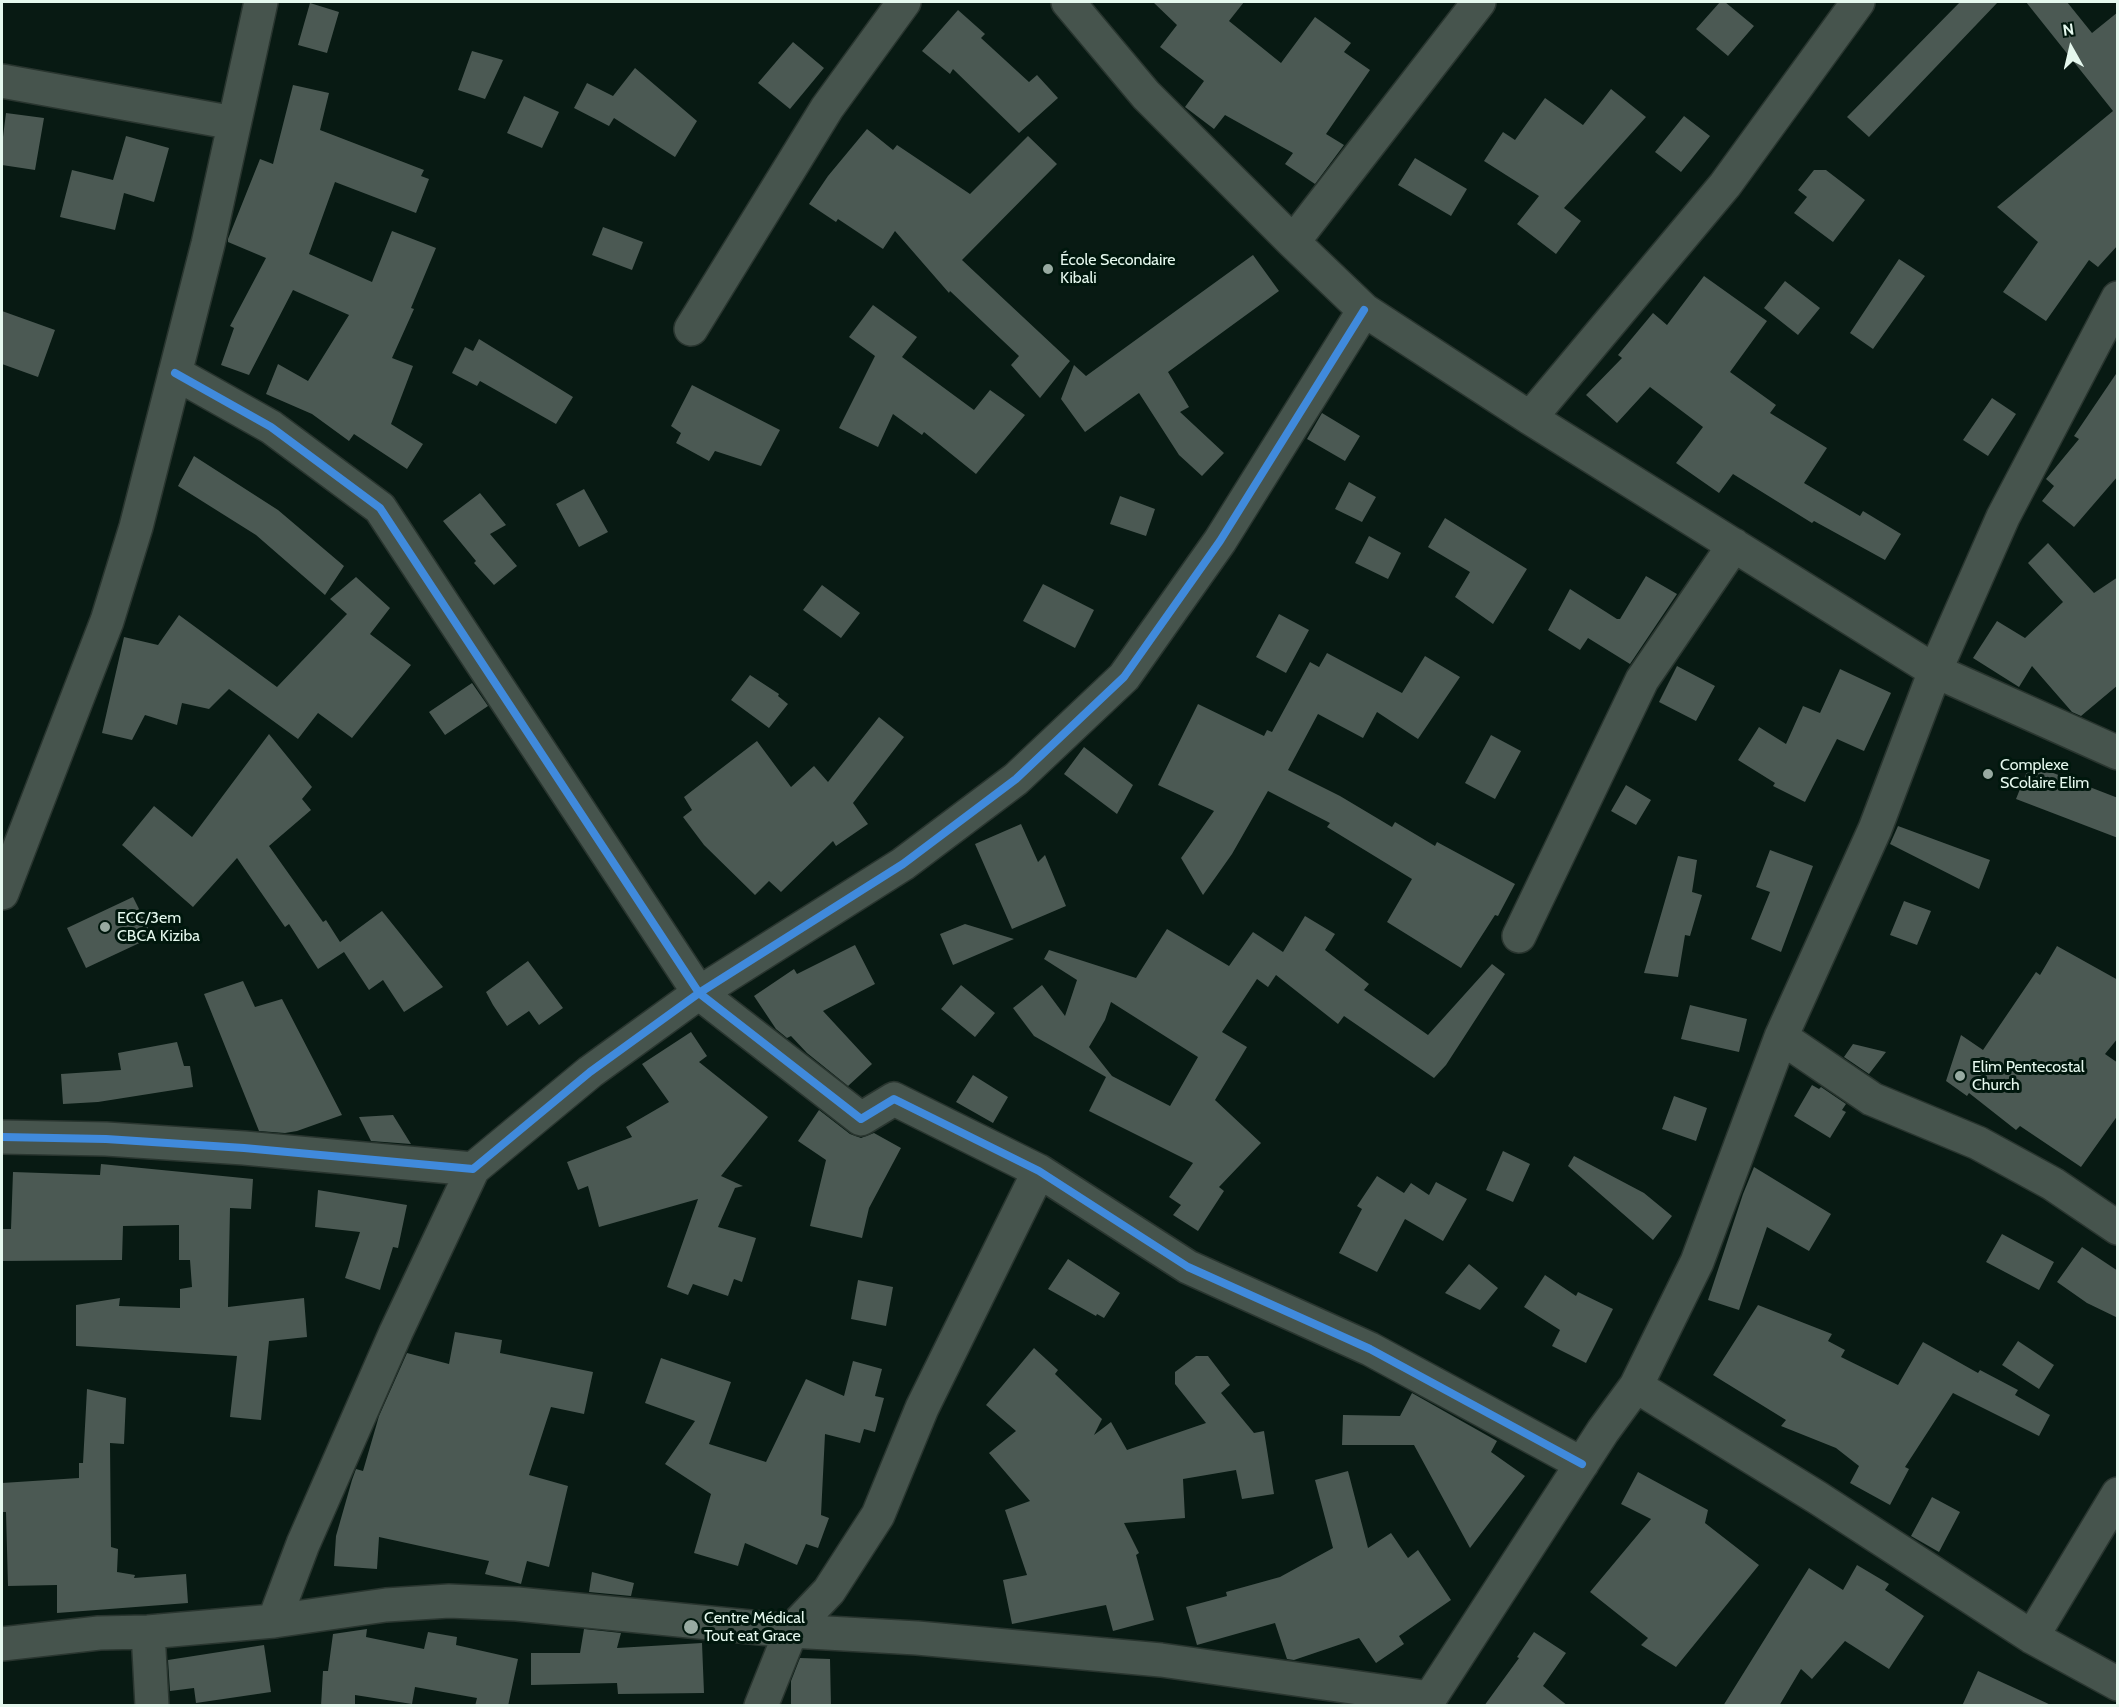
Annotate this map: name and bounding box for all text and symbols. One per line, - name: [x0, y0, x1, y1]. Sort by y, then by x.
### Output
- north arrow: [2041, 18, 2101, 78]
- text: N: [2062, 19, 2075, 40]
- place label: École Secondaire Kibali: [1060, 250, 1175, 288]
- marker: École Secondaire Kibali: [1041, 262, 1055, 276]
- place label: Complexe SColaire Elim: [2000, 755, 2089, 793]
- marker: Complexe SColaire Elim: [1981, 767, 1995, 781]
- place label: ECC/3em CBCA Kiziba: [117, 908, 200, 946]
- marker: ECC/3em CBCA Kiziba: [98, 920, 112, 934]
- place label: Elim Pentecostal Church: [1972, 1057, 2085, 1095]
- marker: Elim Pentecostal Church: [1953, 1069, 1967, 1083]
- place label: Centre Médical Tout eat Grace: [704, 1608, 805, 1646]
- marker: Centre Médical Tout eat Grace: [682, 1618, 700, 1636]

